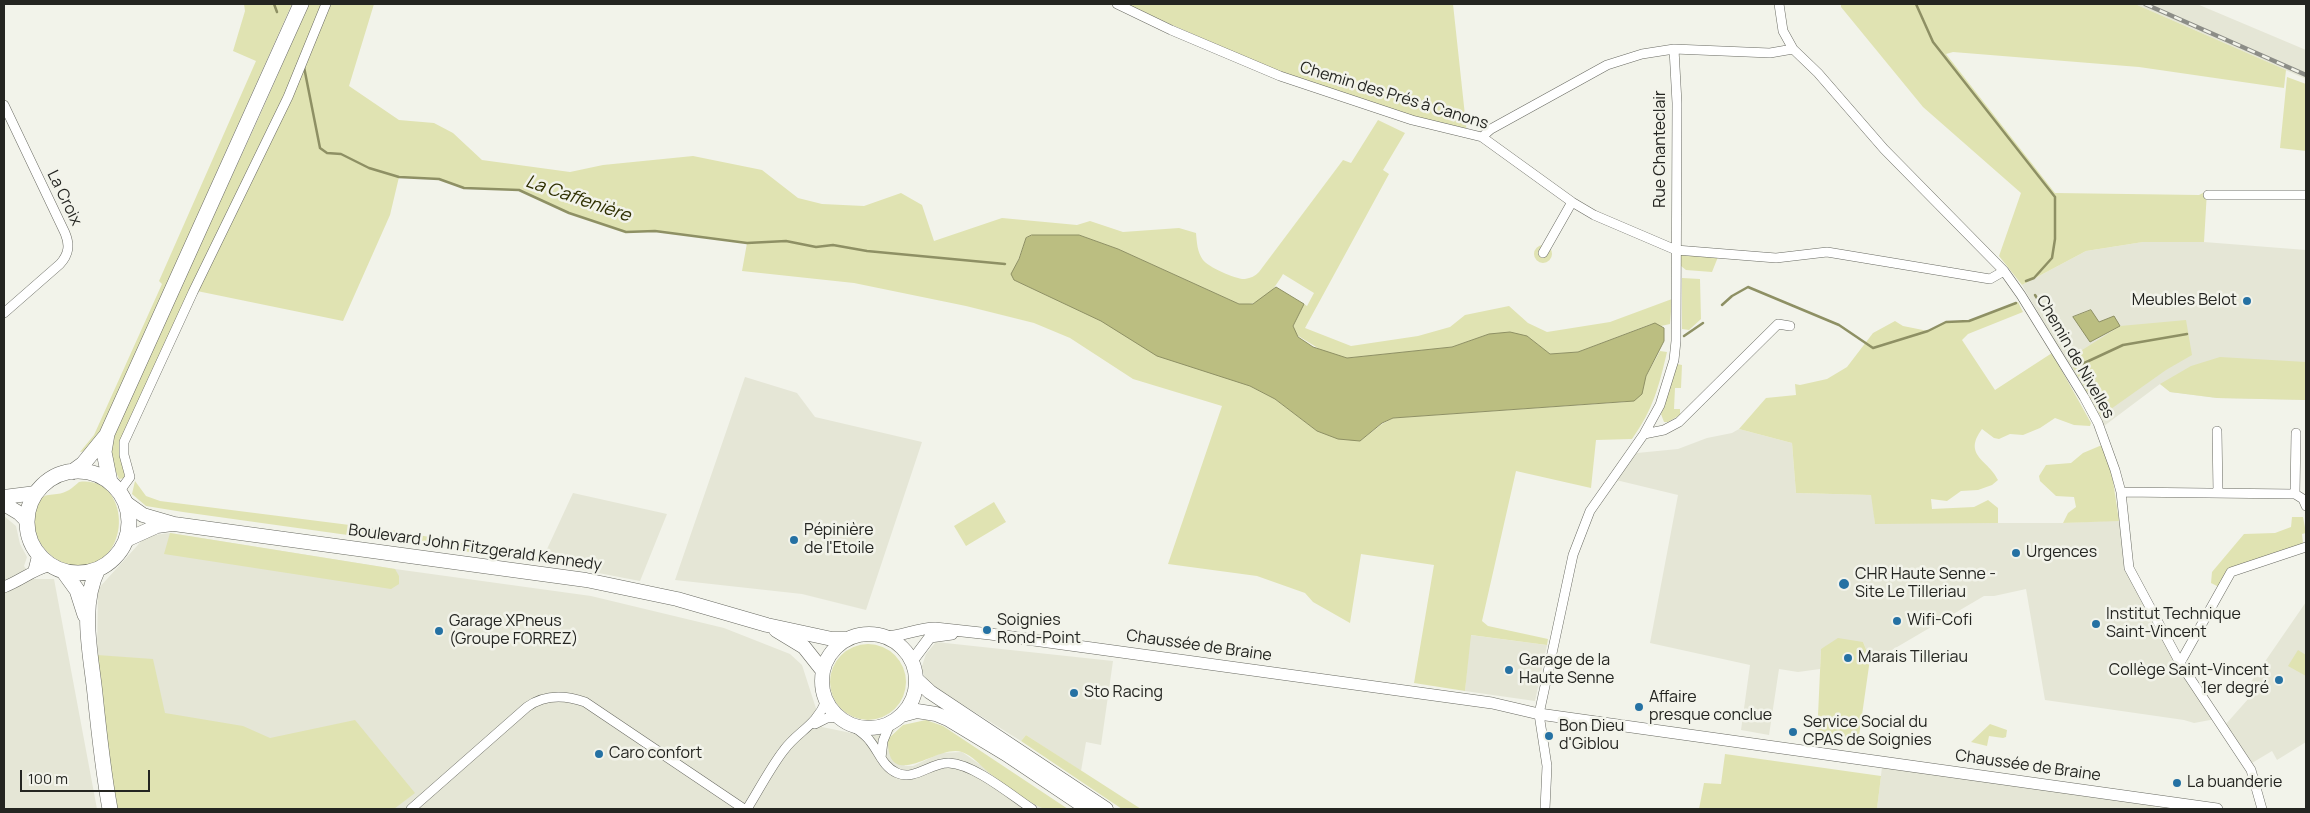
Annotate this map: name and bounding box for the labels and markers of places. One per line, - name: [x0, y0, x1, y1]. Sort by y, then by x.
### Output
- place label: Meubles Belot: [2132, 291, 2237, 311]
- marker: Meubles Belot: [2241, 295, 2253, 307]
- place label: Pépinière de l'Etoile: [804, 521, 874, 559]
- marker: Pépinière de l'Etoile: [788, 534, 800, 546]
- place label: Urgences: [2026, 543, 2097, 563]
- marker: Urgences: [2010, 547, 2022, 559]
- place label: CHR Haute Senne - Site Le Tilleriau: [1855, 565, 1996, 603]
- marker: CHR Haute Senne - Site Le Tilleriau: [1837, 577, 1851, 591]
- place label: Institut Technique Saint-Vincent: [2106, 605, 2241, 643]
- place label: Soignies Rond-Point: [997, 611, 1081, 649]
- place label: Wifi-Cofi: [1907, 611, 1972, 631]
- place label: Garage XPneus (Groupe FORREZ): [449, 612, 578, 650]
- marker: Wifi-Cofi: [1891, 615, 1903, 627]
- marker: Institut Technique Saint-Vincent: [2090, 618, 2102, 630]
- marker: Soignies Rond-Point: [981, 624, 993, 636]
- marker: Garage XPneus (Groupe FORREZ): [433, 625, 445, 637]
- place label: Marais Tilleriau: [1858, 648, 1968, 668]
- place label: Garage de la Haute Senne: [1519, 651, 1614, 689]
- marker: Marais Tilleriau: [1842, 652, 1854, 664]
- place label: Collège Saint-Vincent 1er degré: [2109, 661, 2269, 699]
- marker: Garage de la Haute Senne: [1503, 664, 1515, 676]
- marker: Collège Saint-Vincent 1er degré: [2273, 674, 2285, 686]
- place label: Sto Racing: [1084, 683, 1163, 703]
- marker: Sto Racing: [1068, 687, 1080, 699]
- place label: Affaire presque conclue: [1649, 688, 1772, 726]
- marker: Affaire presque conclue: [1633, 701, 1645, 713]
- place label: Service Social du CPAS de Soignies: [1803, 713, 1932, 751]
- place label: Bon Dieu d'Giblou: [1559, 717, 1624, 755]
- marker: Service Social du CPAS de Soignies: [1787, 726, 1799, 738]
- marker: Bon Dieu d'Giblou: [1543, 730, 1555, 742]
- place label: Caro confort: [609, 744, 702, 764]
- marker: Caro confort: [593, 748, 605, 760]
- place label: La buanderie: [2187, 773, 2282, 793]
- marker: La buanderie: [2171, 777, 2183, 789]

